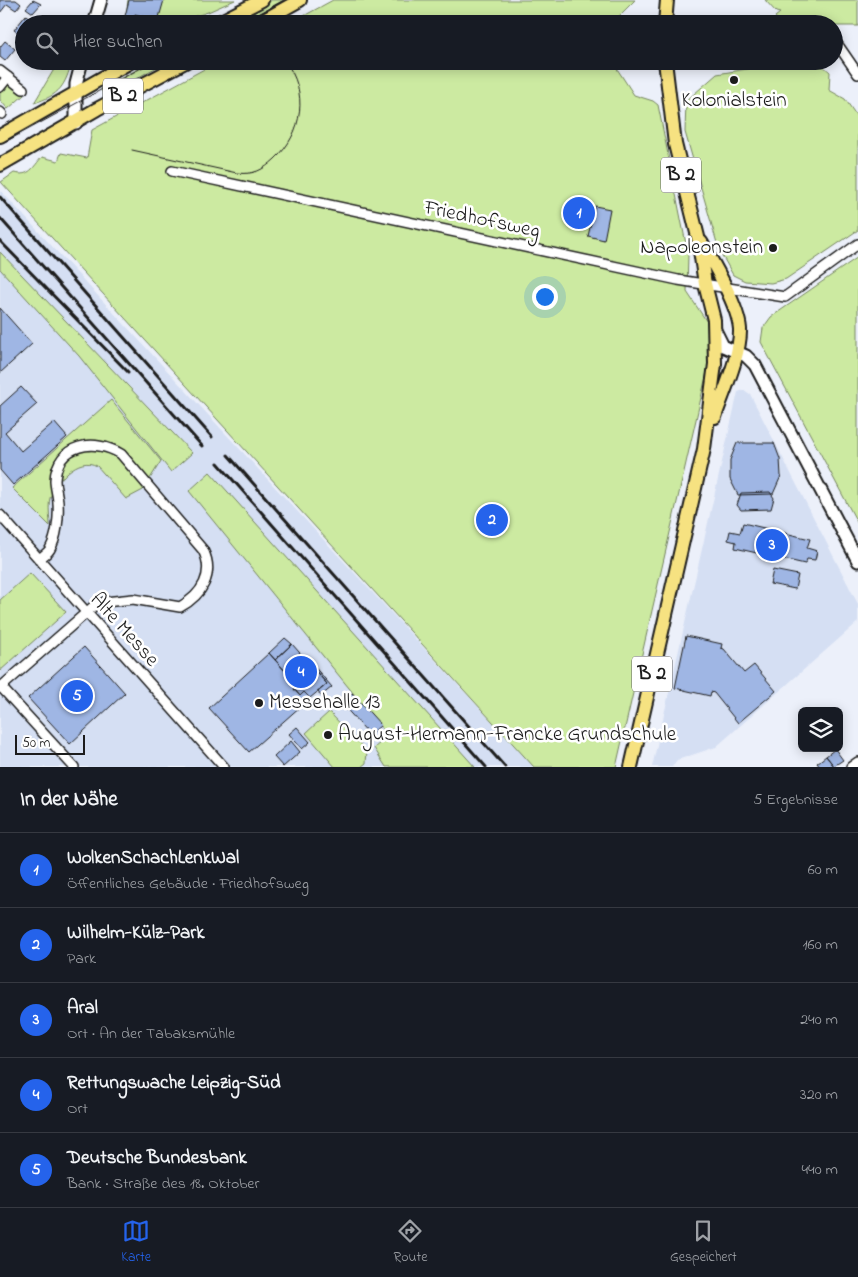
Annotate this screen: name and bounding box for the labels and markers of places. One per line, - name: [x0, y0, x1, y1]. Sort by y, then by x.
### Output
- marker: Kolonialstein: [728, 74, 740, 86]
- place label: Kolonialstein: [681, 86, 787, 116]
- pin: 1: [563, 194, 595, 232]
- place label: Napoleonstein: [640, 233, 763, 263]
- marker: Napoleonstein: [767, 242, 779, 254]
- pin: 2: [476, 501, 508, 539]
- pin: 3: [756, 526, 788, 564]
- pin: 4: [285, 653, 317, 691]
- pin: 5: [61, 677, 93, 715]
- place label: Messehalle 13: [269, 688, 380, 718]
- marker: Messehalle 13: [253, 697, 265, 709]
- place label: August-Hermann-Francke Grundschule: [338, 720, 677, 752]
- marker: August-Hermann-Francke Grundschule: [322, 729, 334, 741]

